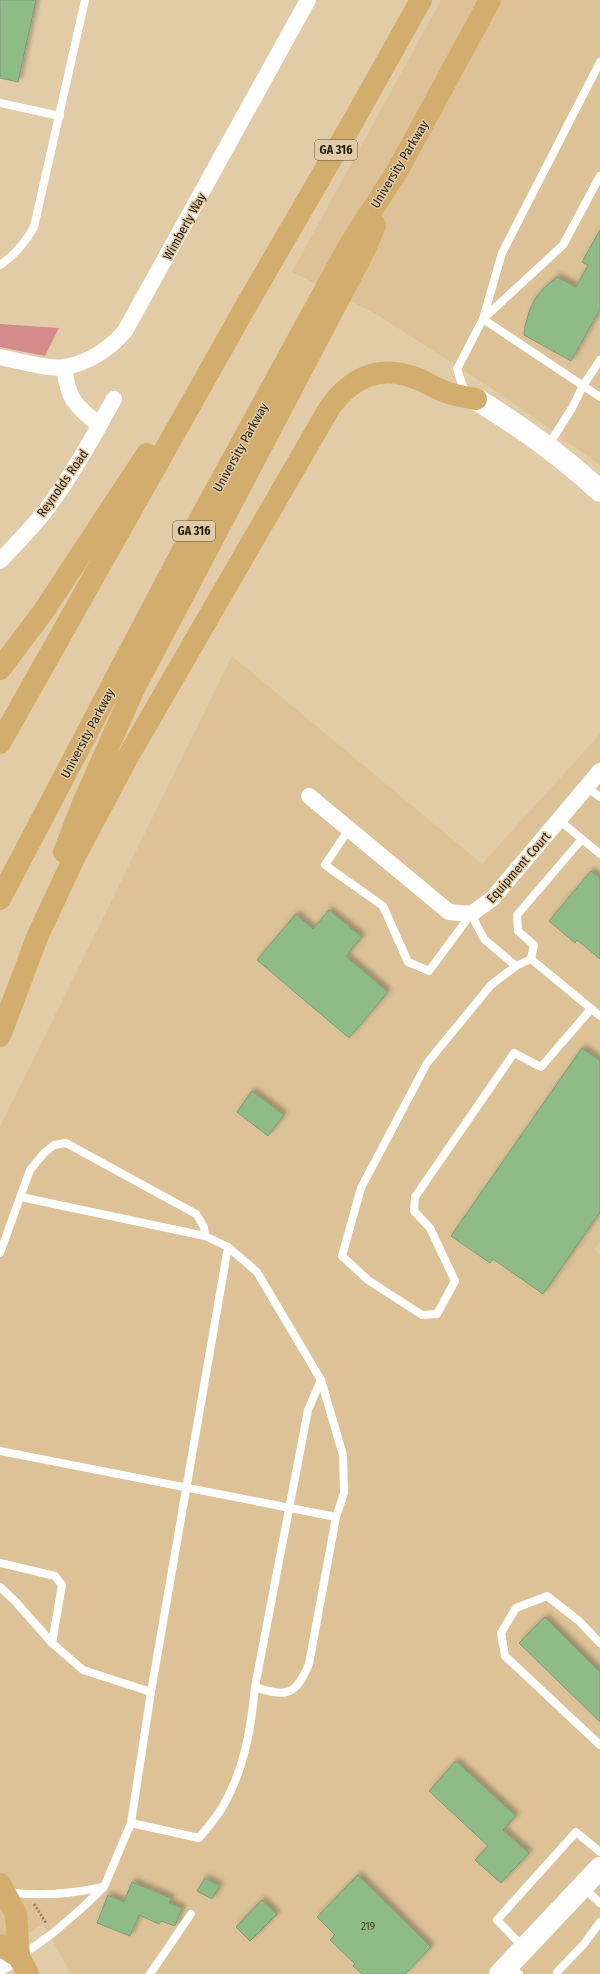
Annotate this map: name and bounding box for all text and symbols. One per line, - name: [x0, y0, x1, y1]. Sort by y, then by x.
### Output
- street label: University Parkway: [367, 118, 432, 211]
- road number: GA 316: [315, 140, 357, 160]
- street label: Wimberly Way: [160, 190, 209, 262]
- street label: University Parkway: [210, 400, 271, 494]
- street label: Reynolds Road: [34, 447, 91, 520]
- road number: GA 316: [173, 521, 215, 541]
- street label: University Parkway: [57, 686, 118, 781]
- street label: Equipment Court: [483, 828, 554, 906]
- house number: 219: [361, 1920, 375, 1933]

